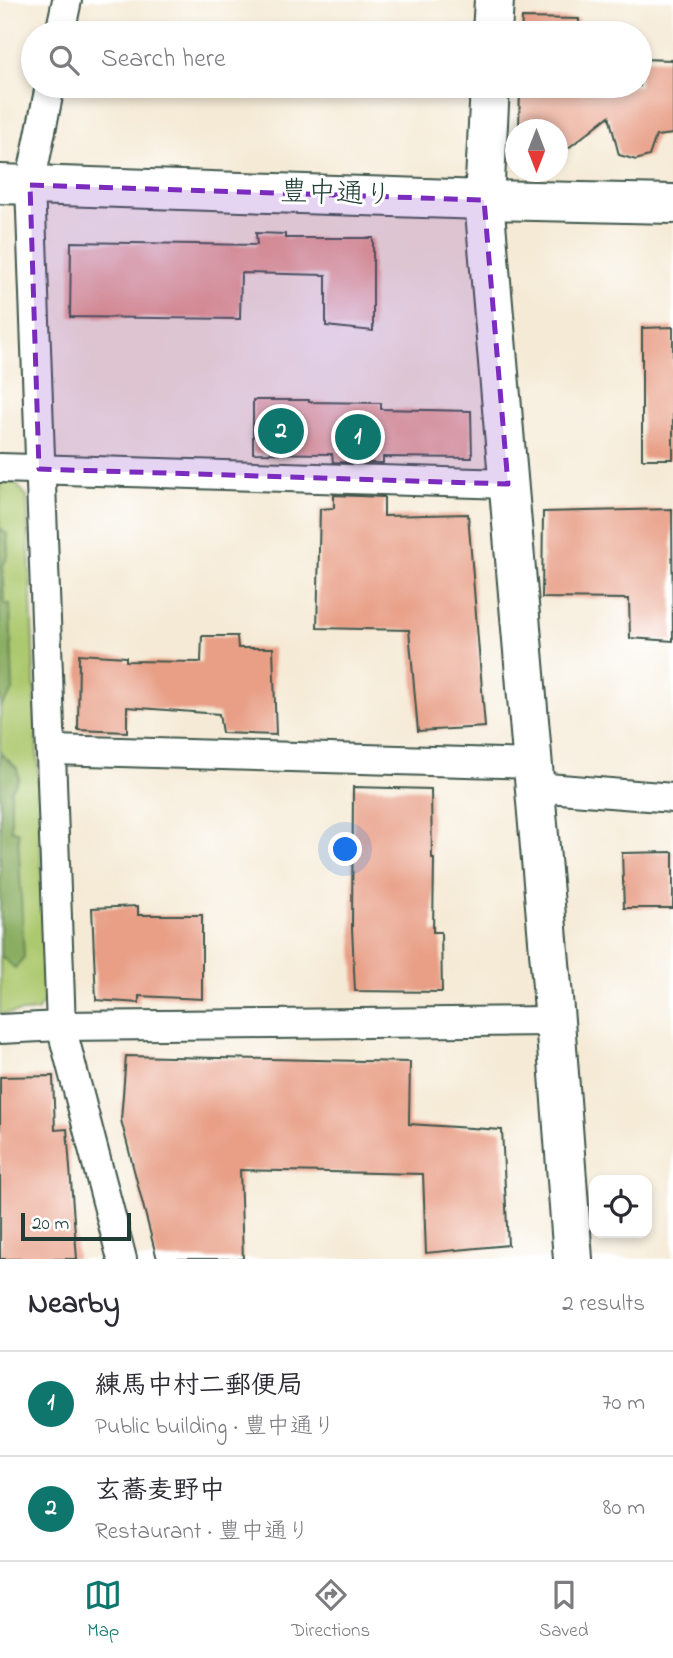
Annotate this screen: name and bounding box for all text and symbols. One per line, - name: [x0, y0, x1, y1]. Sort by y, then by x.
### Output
- search box: [21, 21, 652, 98]
- icon: search: [45, 41, 83, 79]
- text: Search here: [101, 41, 226, 79]
- north arrow: [505, 119, 568, 182]
- street label: 豊中通り: [279, 173, 393, 217]
- pin: 2: [258, 405, 304, 457]
- pin: 1: [335, 411, 381, 463]
- your location: [328, 832, 362, 866]
- map controls: [589, 1175, 652, 1238]
- button: locate: [589, 1175, 652, 1238]
- scale bar: [21, 1210, 131, 1242]
- text: 20 m: [32, 1211, 69, 1238]
- text: Nearby: [28, 1283, 120, 1327]
- text: 2 results: [562, 1288, 645, 1321]
- text: 練馬中村二郵便局: [95, 1368, 303, 1406]
- text: 1: [47, 1387, 55, 1420]
- text: 70 m: [602, 1387, 645, 1420]
- text: Public building · 豊中通り: [95, 1411, 336, 1444]
- text: 玄蕎麦野中: [95, 1473, 225, 1511]
- text: 2: [45, 1492, 57, 1525]
- text: 80 m: [603, 1492, 645, 1525]
- text: Restaurant · 豊中通り: [95, 1516, 310, 1549]
- tab: Map: [84, 1576, 122, 1645]
- tab: Directions: [291, 1576, 370, 1645]
- tab: Saved: [539, 1576, 589, 1645]

